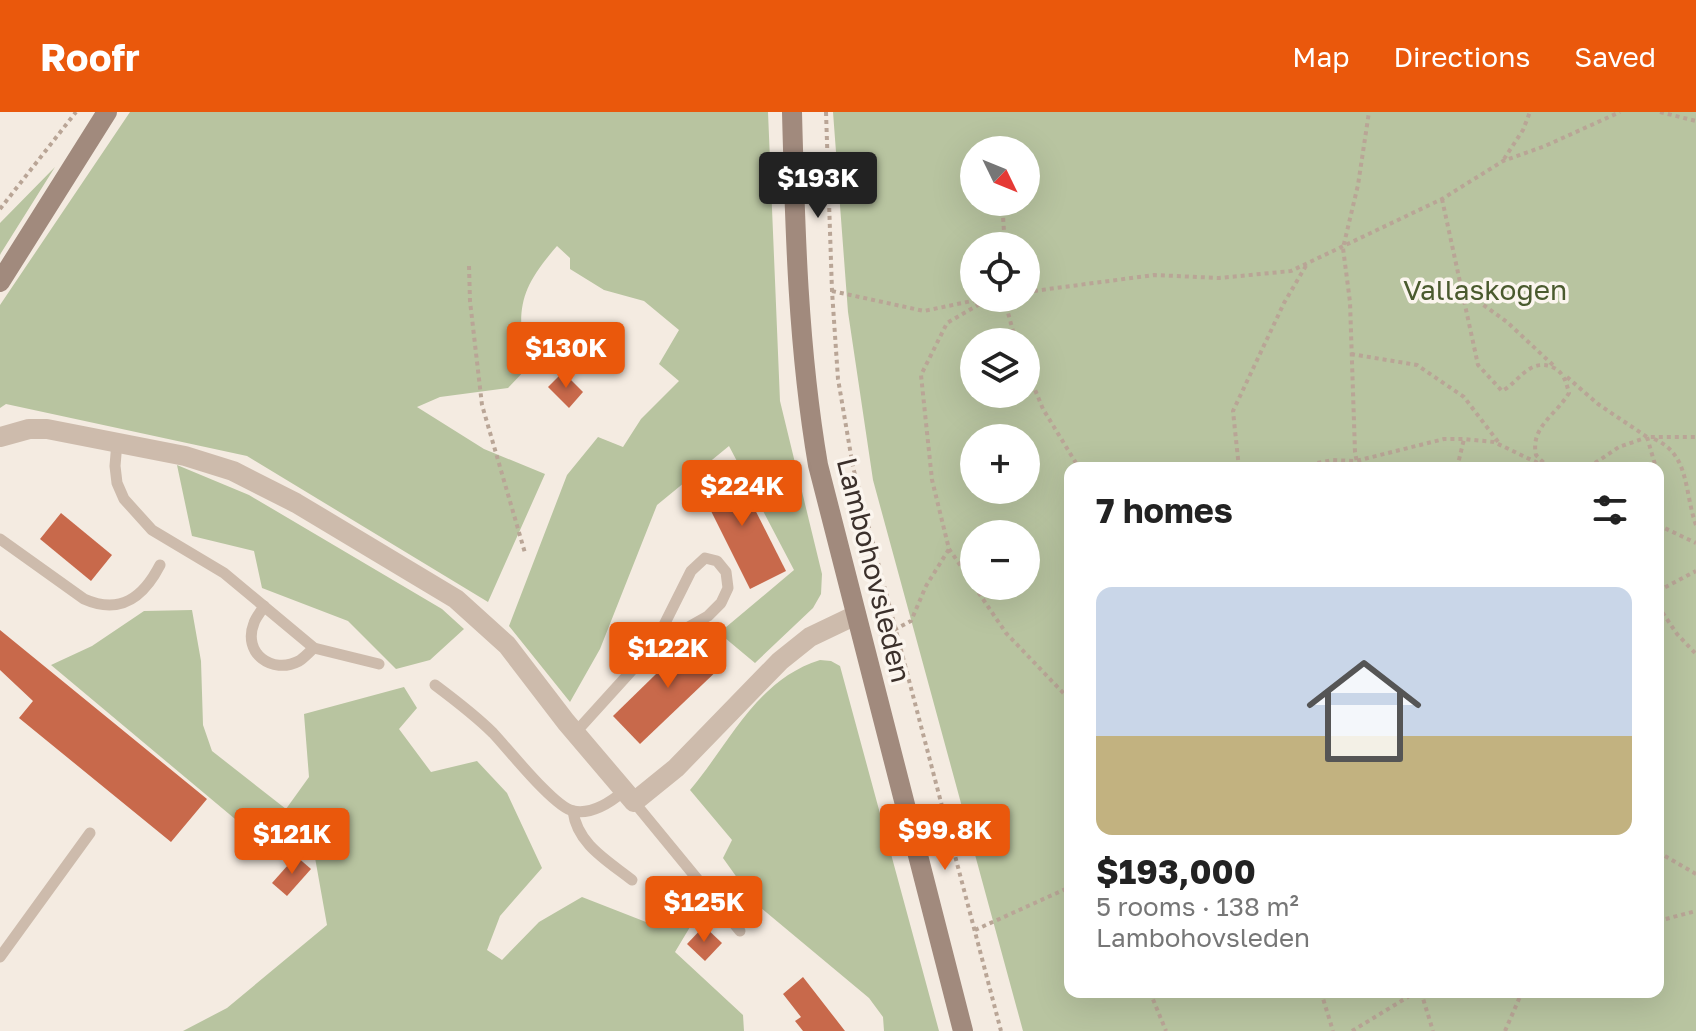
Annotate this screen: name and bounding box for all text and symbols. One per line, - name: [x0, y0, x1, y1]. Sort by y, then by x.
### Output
- text: Roofr: [40, 34, 140, 79]
- text: Map: [1292, 40, 1349, 73]
- text: Directions: [1393, 40, 1530, 73]
- text: Saved: [1574, 40, 1656, 73]
- north arrow: [960, 136, 1040, 216]
- map controls: [960, 136, 1040, 600]
- pin: $193K: [762, 152, 874, 220]
- text: $193K: [777, 162, 859, 193]
- button: locate: [960, 232, 1040, 312]
- park label: Vallaskogen: [1403, 273, 1567, 306]
- pin: $130K: [510, 322, 622, 390]
- button: layers: [960, 328, 1040, 408]
- text: $130K: [525, 332, 607, 363]
- button: +: [960, 424, 1040, 504]
- street label: Lambohovsleden: [831, 454, 918, 686]
- pin: $224K: [686, 460, 798, 528]
- text: $224K: [700, 470, 784, 501]
- icon: filters: [1588, 488, 1632, 532]
- text: 7 homes: [1096, 490, 1233, 530]
- button: −: [960, 520, 1040, 600]
- pin: $122K: [612, 622, 724, 690]
- text: $122K: [627, 632, 709, 663]
- icon: home: [1292, 639, 1436, 783]
- pin: $99.8K: [880, 804, 1010, 872]
- pin: $121K: [236, 808, 348, 876]
- text: $99.8K: [898, 814, 992, 845]
- text: $121K: [253, 818, 331, 849]
- text: $193,000: [1096, 851, 1256, 891]
- pin: $125K: [648, 876, 760, 944]
- text: $125K: [663, 886, 745, 917]
- text: 5 rooms · 138 m²: [1096, 891, 1299, 922]
- text: Lambohovsleden: [1096, 922, 1310, 953]

